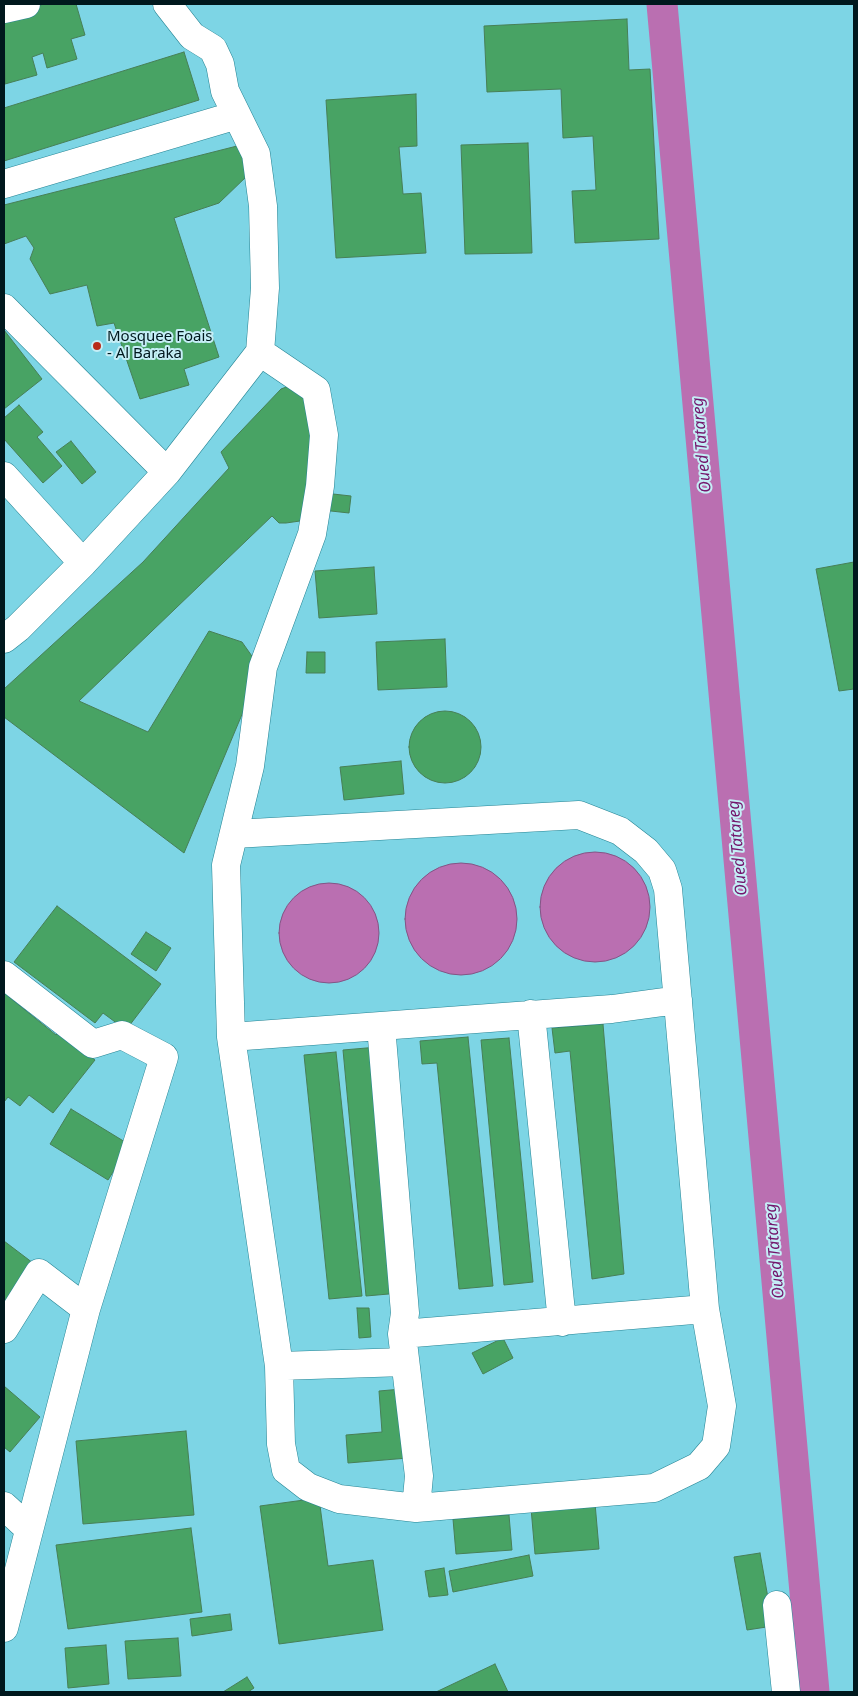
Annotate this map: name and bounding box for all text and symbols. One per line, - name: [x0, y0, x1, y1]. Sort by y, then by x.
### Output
- place label: Mosquee Foais - Al Baraka: [107, 328, 213, 363]
- marker: Mosquee Foais - Al Baraka: [91, 340, 103, 352]
- water label: Oued Tatareg: [688, 396, 716, 494]
- water label: Oued Tatareg: [724, 799, 752, 897]
- water label: Oued Tatareg: [761, 1202, 789, 1300]

